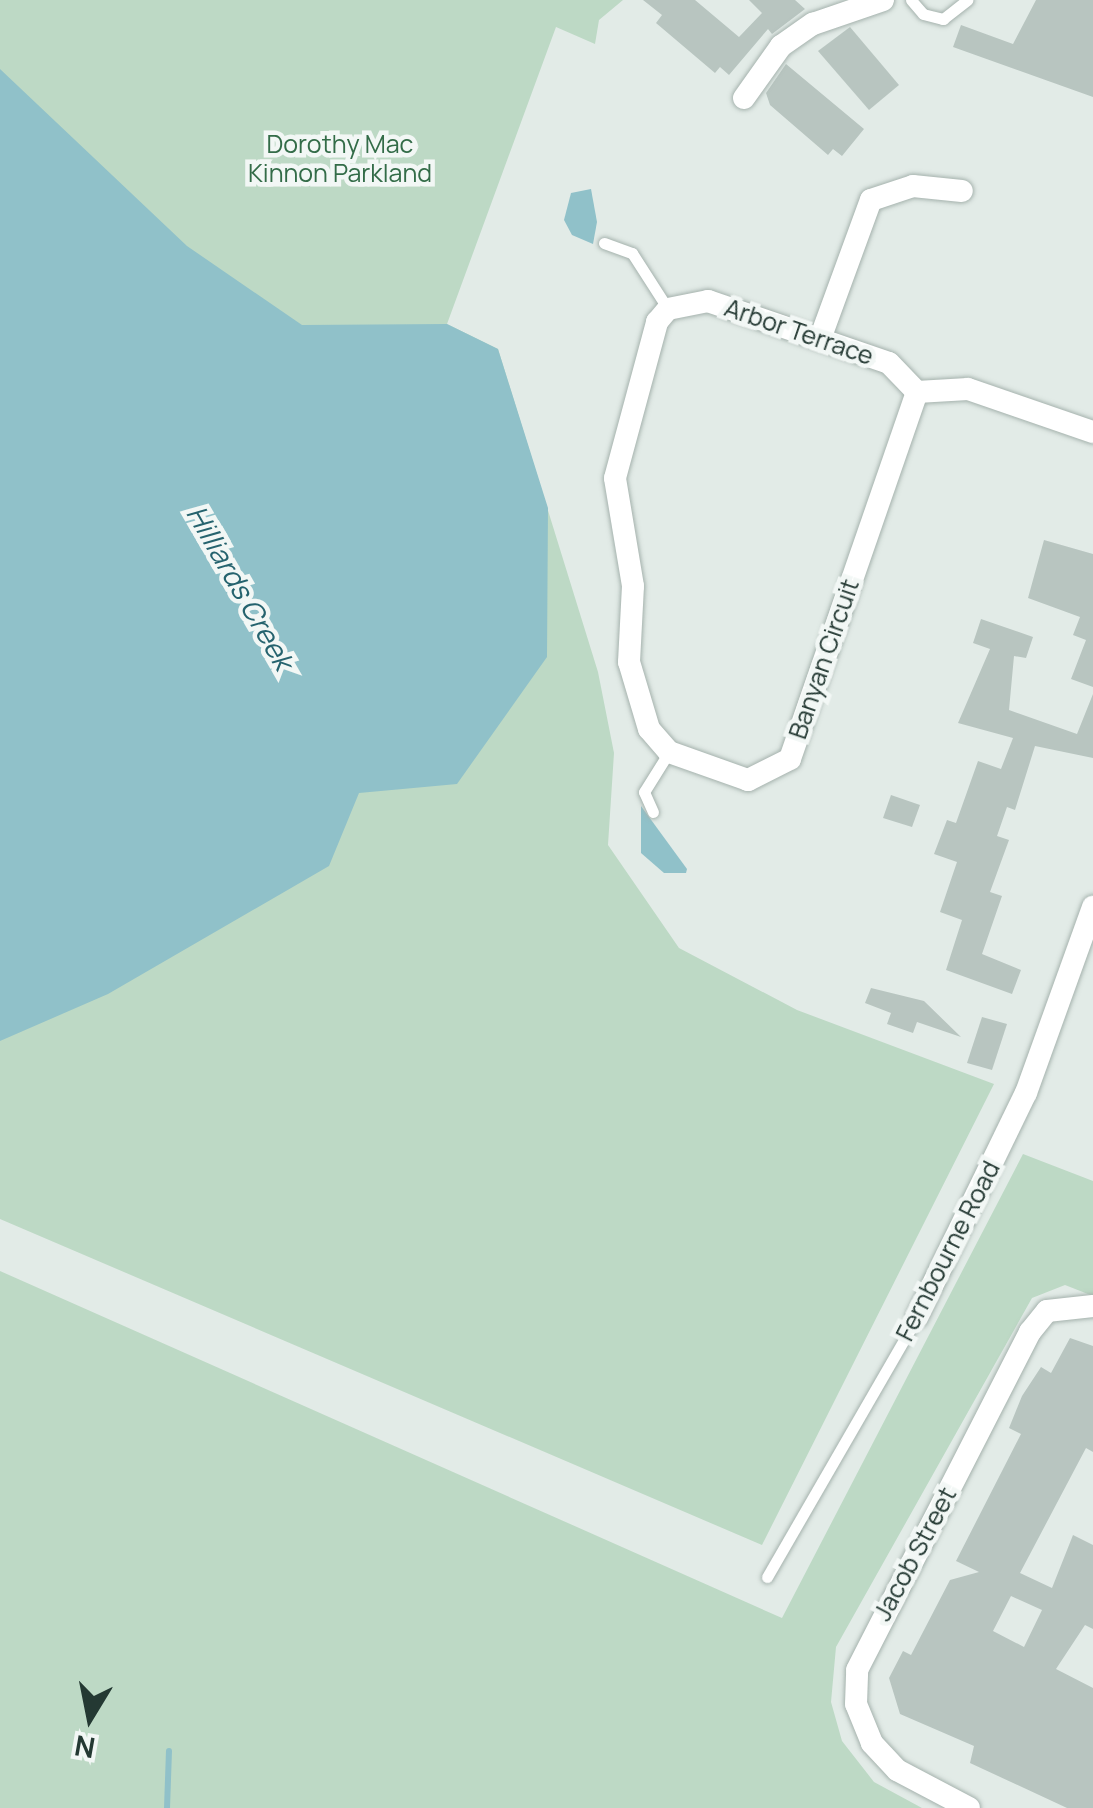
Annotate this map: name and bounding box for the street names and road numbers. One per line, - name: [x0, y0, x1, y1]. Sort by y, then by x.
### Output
- street label: Arbor Terrace: [721, 293, 877, 371]
- street label: Banyan Circuit: [783, 575, 865, 743]
- street label: Fernbourne Road: [890, 1156, 1006, 1346]
- street label: Jacob Street: [867, 1482, 963, 1626]

